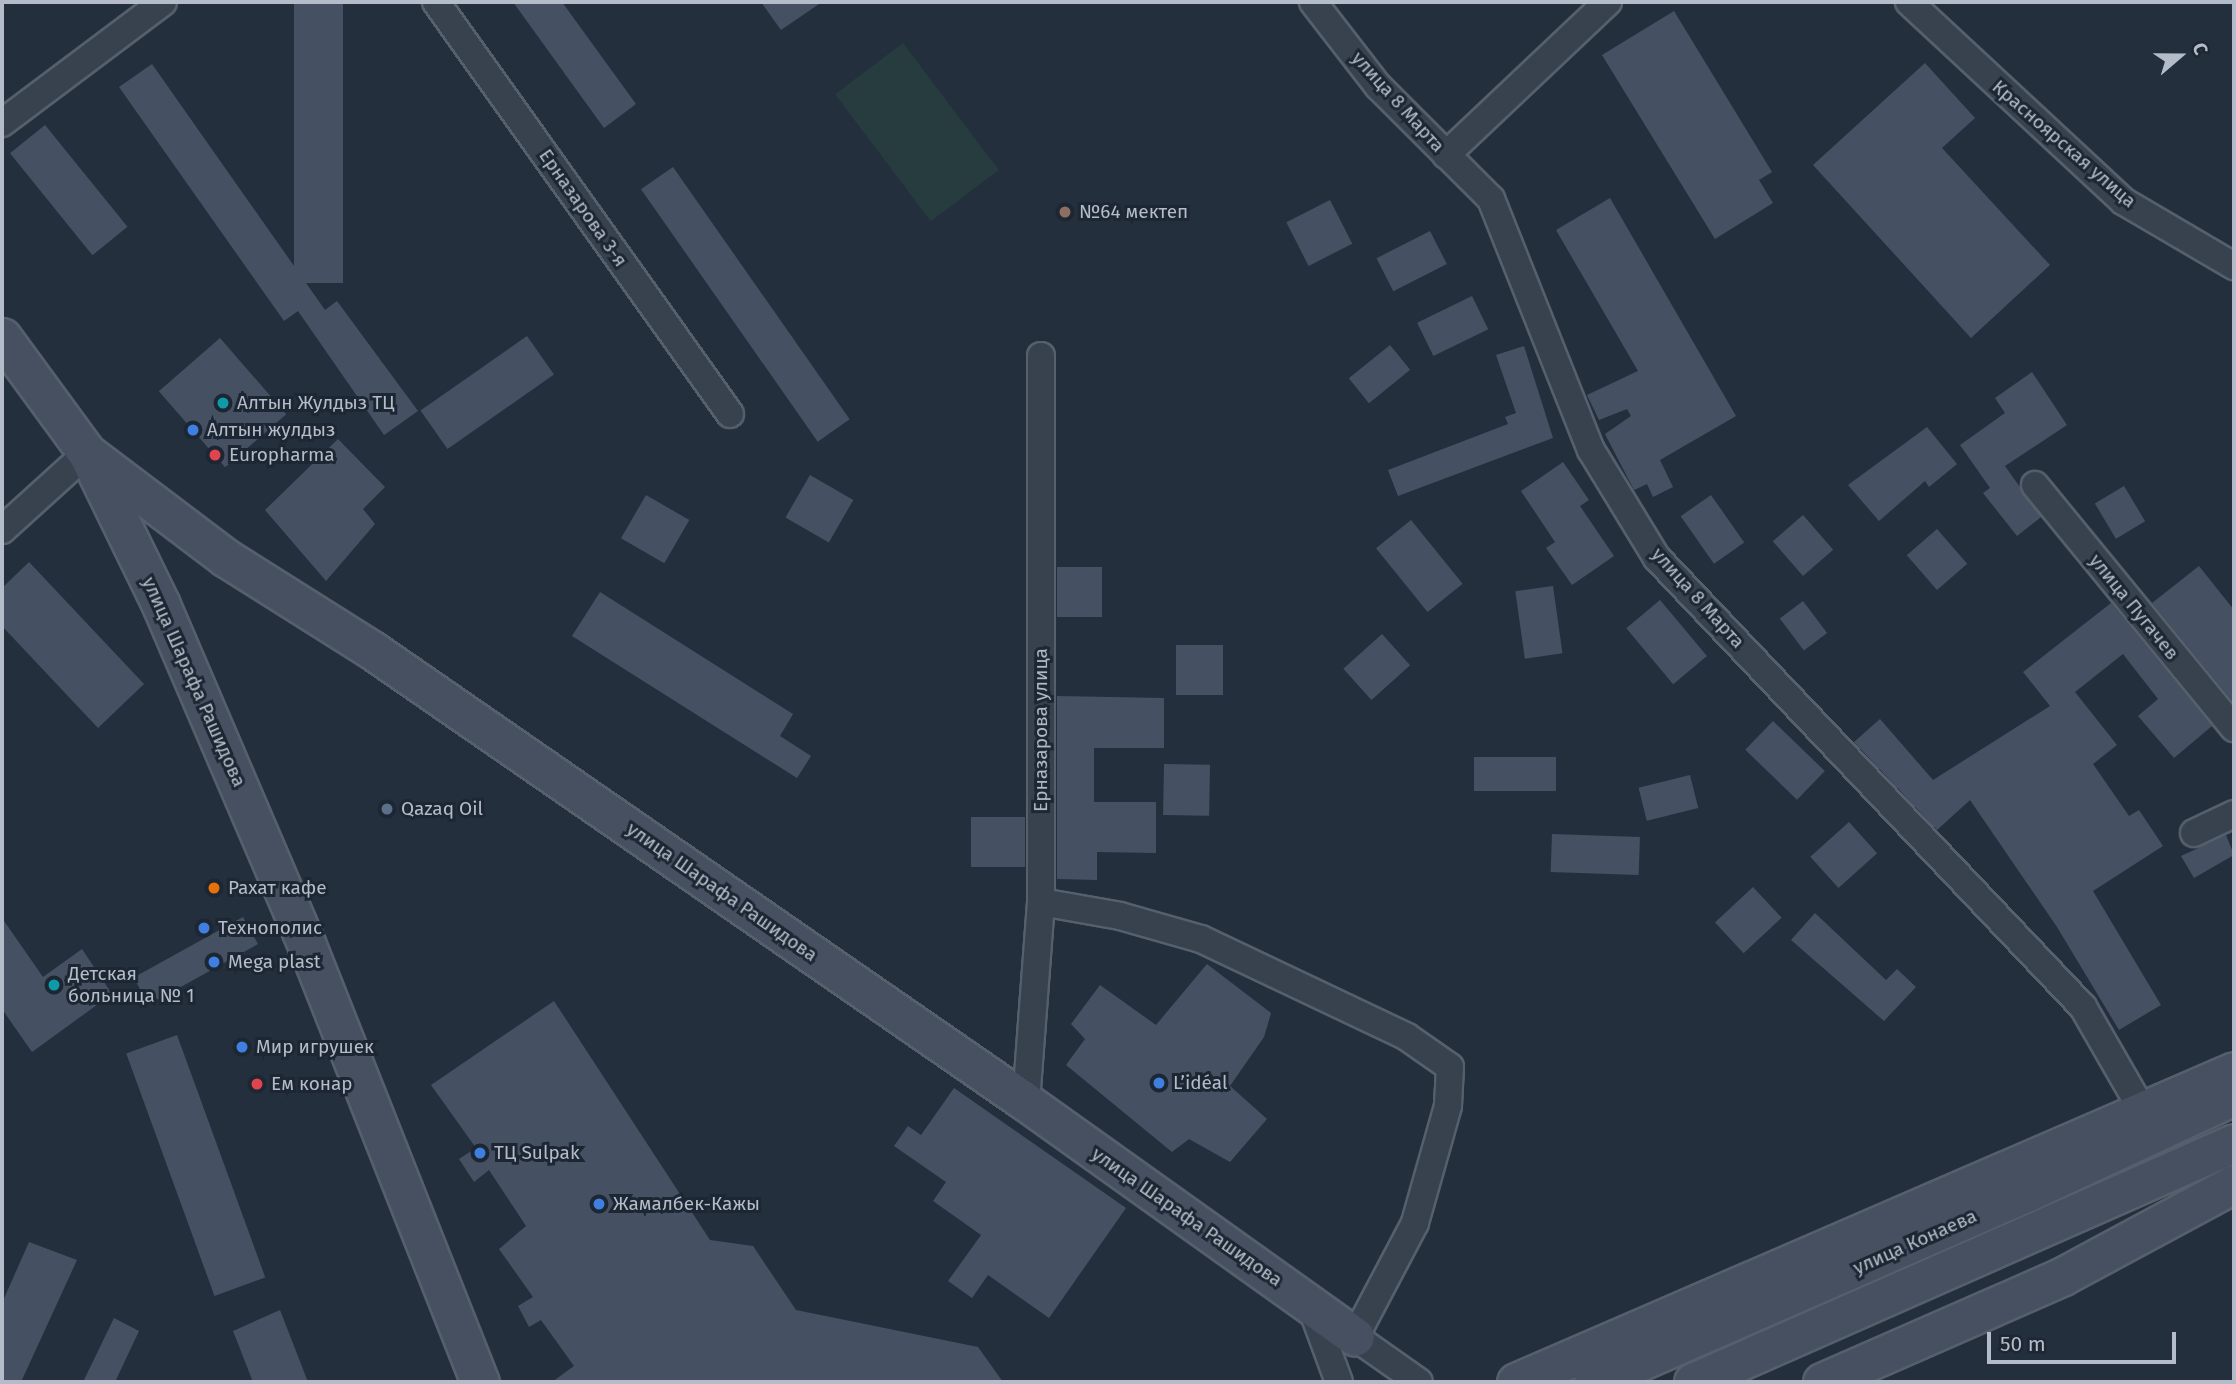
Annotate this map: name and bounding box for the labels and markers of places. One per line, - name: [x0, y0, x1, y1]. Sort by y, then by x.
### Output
- place label: №64 мектеп: [1079, 201, 1188, 223]
- marker: №64 мектеп: [1057, 204, 1073, 220]
- place label: Алтын Жулдыз ТЦ: [237, 392, 395, 414]
- marker: Алтын Жулдыз ТЦ: [215, 395, 231, 411]
- place label: Алтын жулдыз: [207, 419, 335, 441]
- marker: Алтын жулдыз: [185, 422, 201, 438]
- place label: Europharma: [229, 444, 335, 466]
- marker: Europharma: [207, 447, 223, 463]
- place label: Qazaq Oil: [401, 798, 483, 820]
- marker: Qazaq Oil: [379, 801, 395, 817]
- place label: Рахат кафе: [228, 877, 327, 899]
- marker: Рахат кафе: [206, 880, 222, 896]
- place label: Технополис: [218, 917, 322, 939]
- marker: Технополис: [196, 920, 212, 936]
- place label: Mega plast: [228, 951, 321, 973]
- marker: Mega plast: [206, 954, 222, 970]
- place label: Детская больница № 1: [68, 963, 194, 1007]
- marker: Детская больница № 1: [46, 977, 62, 993]
- place label: Мир игрушек: [256, 1036, 374, 1058]
- marker: Мир игрушек: [234, 1039, 250, 1055]
- place label: L’idéal: [1173, 1072, 1227, 1094]
- place label: Ем конар: [271, 1073, 353, 1095]
- marker: L’idéal: [1151, 1075, 1167, 1091]
- marker: Ем конар: [249, 1076, 265, 1092]
- place label: ТЦ Sulpak: [494, 1142, 580, 1164]
- marker: ТЦ Sulpak: [472, 1145, 488, 1161]
- place label: Жамалбек-Кажы: [613, 1193, 760, 1215]
- marker: Жамалбек-Кажы: [591, 1196, 607, 1212]

